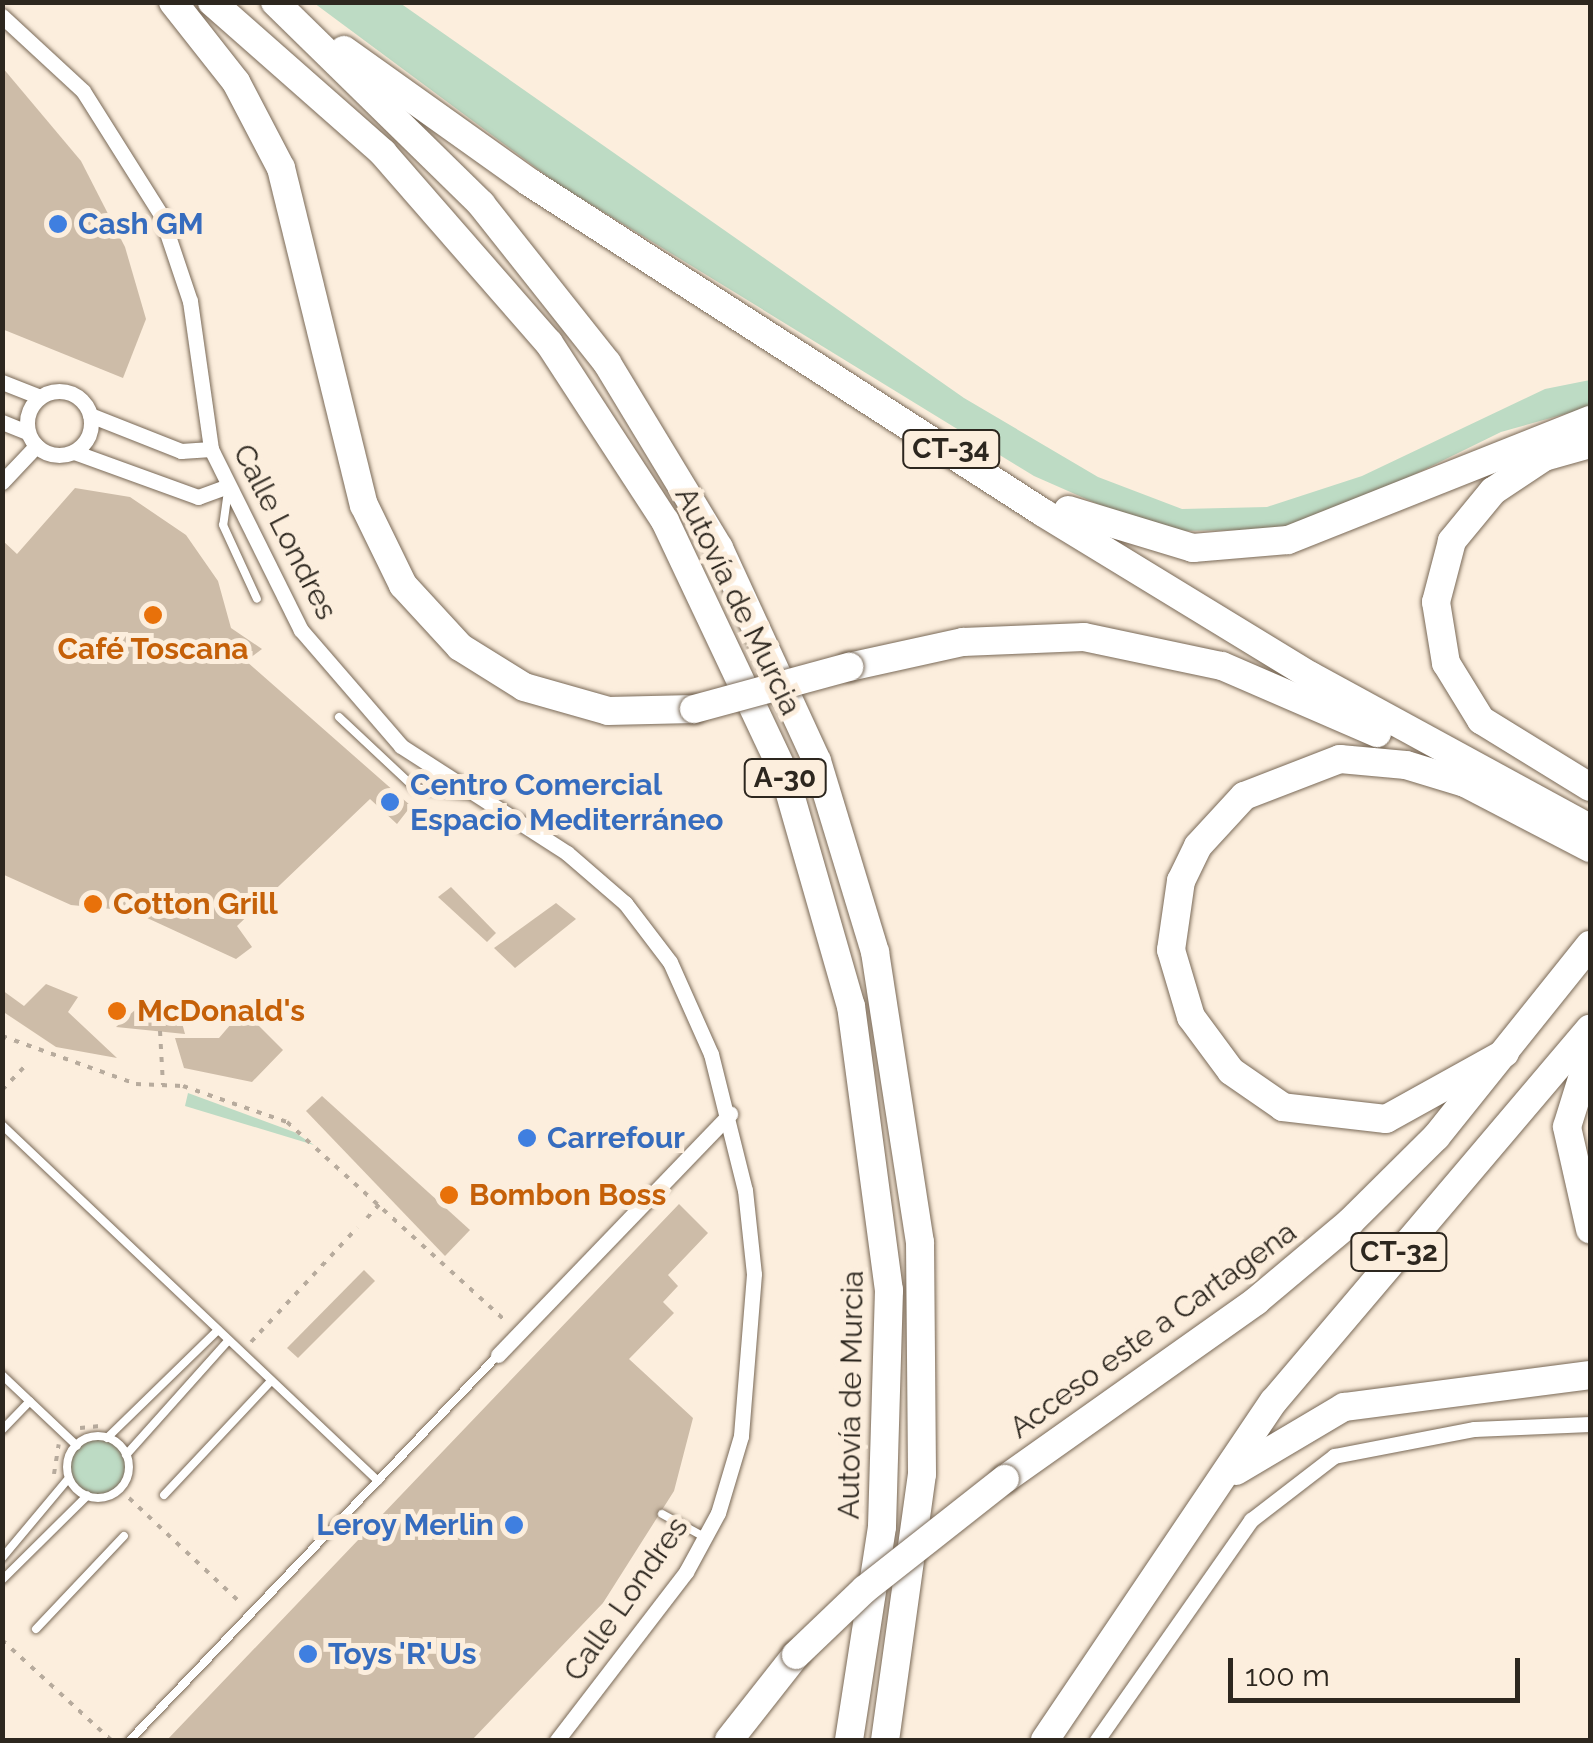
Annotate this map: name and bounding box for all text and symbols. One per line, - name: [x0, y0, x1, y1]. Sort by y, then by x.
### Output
- place label: Cash GM: [78, 206, 204, 242]
- marker: Cash GM: [47, 213, 69, 235]
- road number: CT-34: [901, 426, 1001, 472]
- street label: Calle Londres: [225, 438, 345, 626]
- street label: Autovía de Murcia: [667, 481, 809, 721]
- marker: Café Toscana: [142, 604, 164, 626]
- place label: Café Toscana: [57, 631, 249, 667]
- road number: A-30: [742, 755, 828, 801]
- place label: Centro Comercial Espacio Mediterráneo: [410, 767, 724, 838]
- marker: Centro Comercial Espacio Mediterráneo: [379, 791, 401, 813]
- place label: Cotton Grill: [113, 886, 278, 922]
- marker: Cotton Grill: [82, 893, 104, 915]
- place label: McDonald's: [137, 993, 305, 1029]
- marker: McDonald's: [106, 1000, 128, 1022]
- place label: Carrefour: [547, 1120, 685, 1156]
- marker: Carrefour: [516, 1127, 538, 1149]
- place label: Bombon Boss: [469, 1177, 666, 1213]
- marker: Bombon Boss: [438, 1184, 460, 1206]
- street label: Acceso este a Cartagena: [1003, 1214, 1303, 1446]
- road number: CT-32: [1349, 1229, 1449, 1275]
- street label: Autovía de Murcia: [831, 1270, 871, 1520]
- place label: Leroy Merlin: [315, 1507, 494, 1543]
- street label: Calle Londres: [556, 1510, 696, 1688]
- marker: Leroy Merlin: [503, 1514, 525, 1536]
- place label: Toys 'R' Us: [328, 1636, 478, 1672]
- scale bar: [1233, 1638, 1526, 1700]
- marker: Toys 'R' Us: [297, 1643, 319, 1665]
- text: 100 m: [1245, 1658, 1330, 1693]

